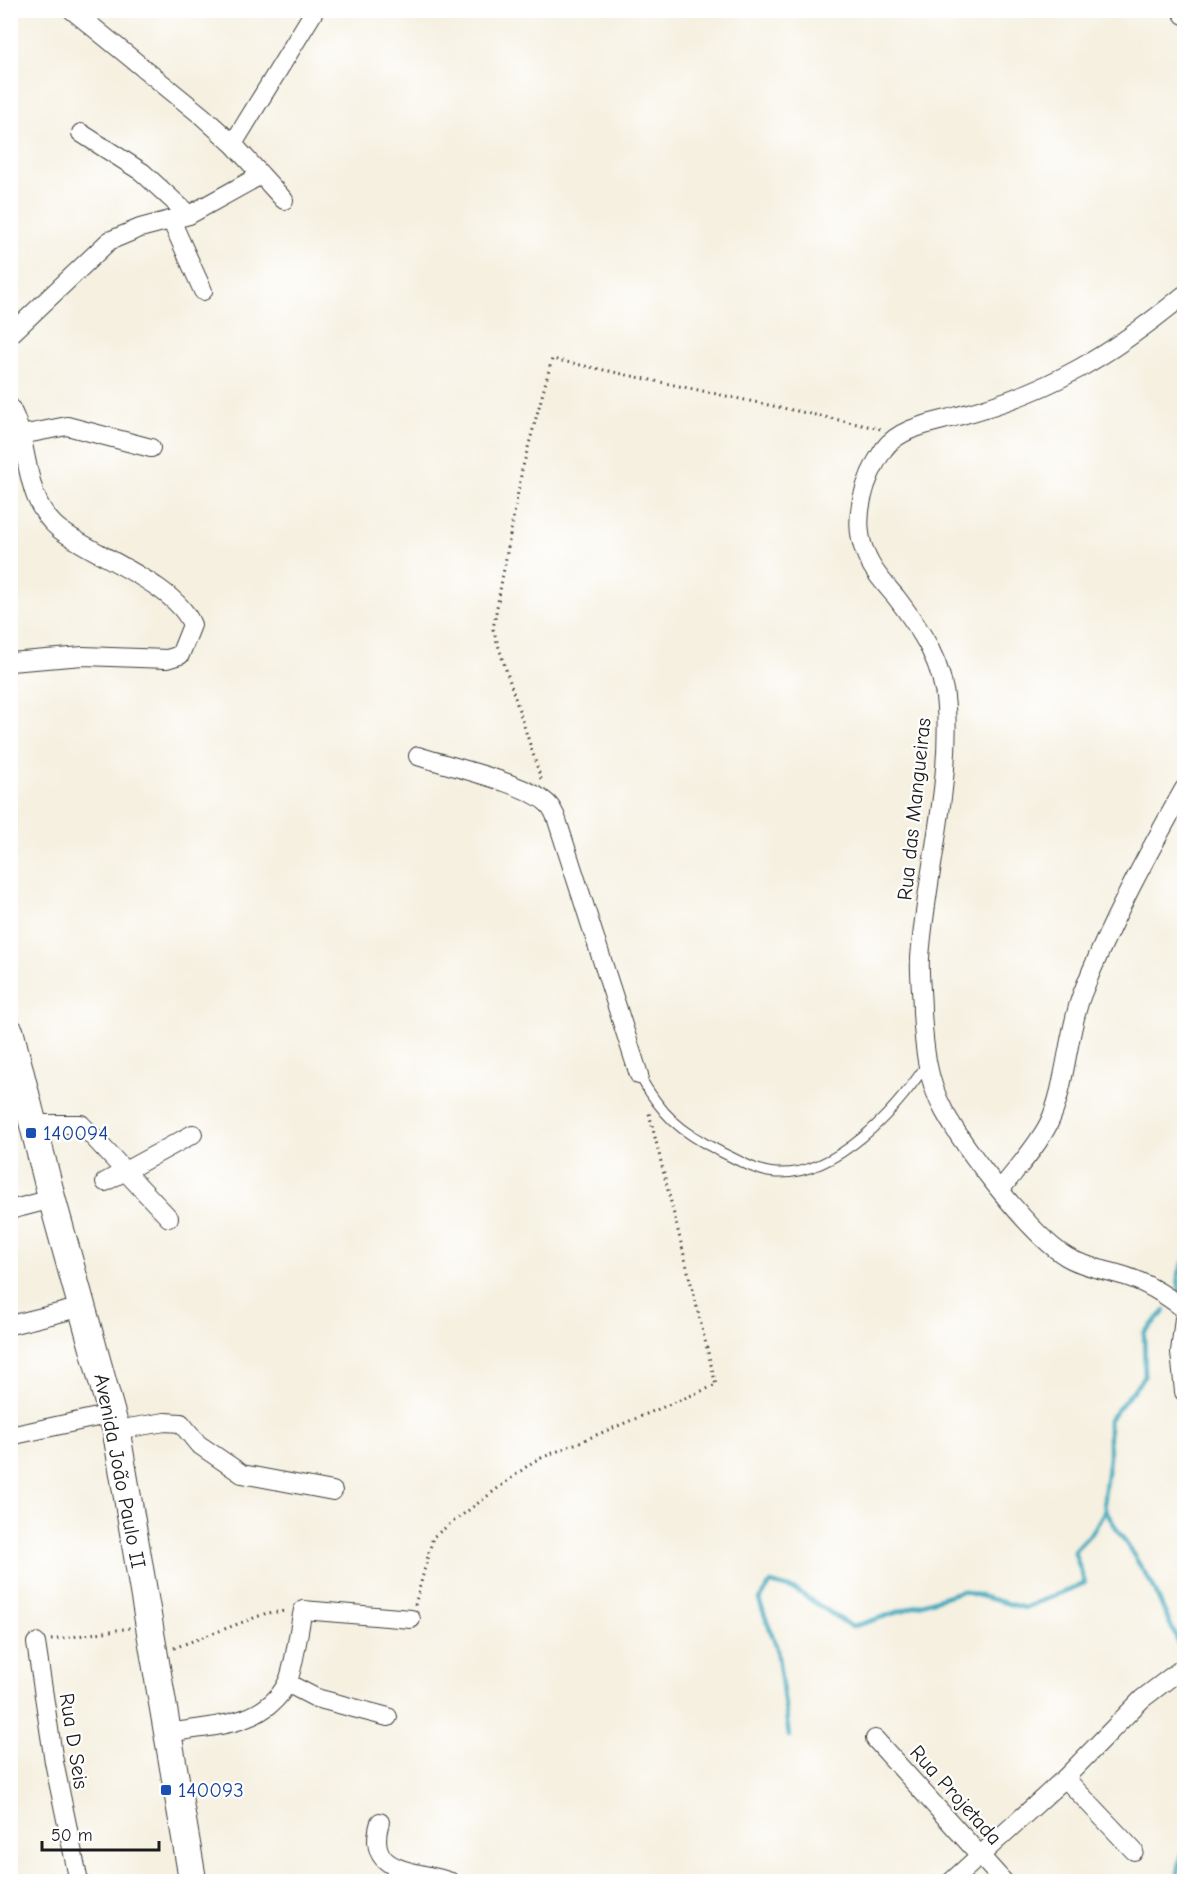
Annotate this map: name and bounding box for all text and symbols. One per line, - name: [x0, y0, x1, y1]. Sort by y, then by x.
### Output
- street label: Rua das Mangueiras: [892, 716, 936, 902]
- place label: 140094: [43, 1121, 108, 1145]
- marker: 140094: [24, 1126, 38, 1140]
- street label: Avenida João Paulo II: [89, 1372, 151, 1570]
- street label: Rua D Seis: [55, 1691, 93, 1791]
- street label: Rua Projetada: [905, 1740, 1007, 1850]
- place label: 140093: [178, 1778, 244, 1802]
- marker: 140093: [159, 1783, 173, 1797]
- scale bar: [42, 1814, 159, 1852]
- text: 50 m: [51, 1825, 93, 1846]

